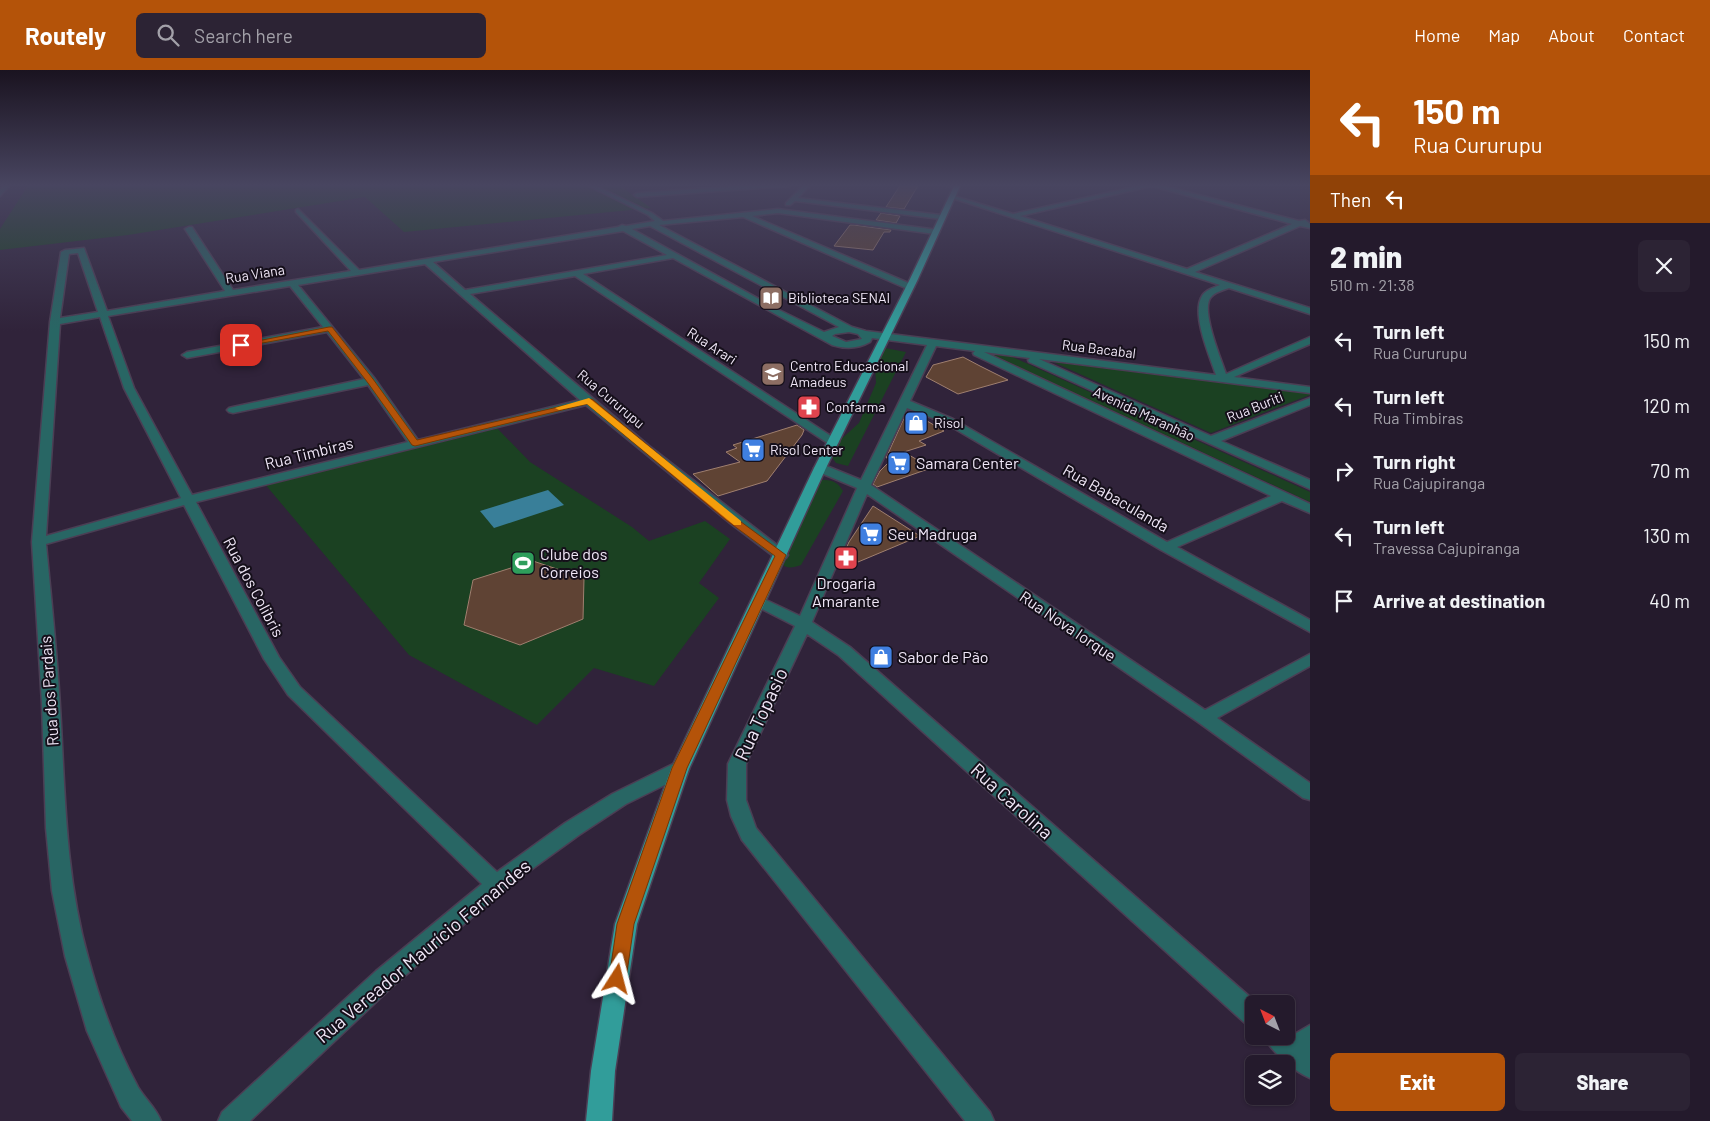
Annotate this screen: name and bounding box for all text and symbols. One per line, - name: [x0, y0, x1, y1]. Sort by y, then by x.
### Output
- search box: [136, 13, 486, 58]
- text: Routely: [25, 21, 106, 50]
- icon: search: [154, 21, 182, 49]
- text: Search here: [194, 24, 293, 47]
- text: Home: [1414, 24, 1460, 46]
- text: Map: [1488, 24, 1520, 46]
- text: About: [1548, 24, 1595, 46]
- text: Contact: [1623, 24, 1685, 46]
- text: 150 m: [1413, 89, 1500, 131]
- icon: left: [1330, 90, 1395, 155]
- text: Rua Cururupu: [1413, 131, 1543, 157]
- icon: left: [1381, 185, 1409, 213]
- text: Then: [1330, 188, 1371, 211]
- text: 2 min: [1330, 238, 1402, 274]
- button: close: [1638, 240, 1690, 292]
- street label: Rua Viana: [224, 260, 286, 287]
- text: 510 m · 21:38: [1330, 275, 1415, 294]
- library icon: Biblioteca SENAI: [758, 285, 784, 311]
- place label: Biblioteca SENAI: [788, 289, 890, 306]
- text: Turn left: [1373, 320, 1444, 343]
- street label: Rua Arari: [684, 323, 740, 368]
- pin: [220, 324, 262, 366]
- icon: left: [1330, 327, 1358, 355]
- text: 150 m: [1643, 329, 1690, 352]
- icon: arrive: [227, 331, 255, 359]
- street label: Rua Bacabal: [1061, 336, 1137, 361]
- text: Rua Cururupu: [1373, 343, 1467, 362]
- place label: Centro Educacional Amadeus: [790, 357, 909, 390]
- school or university icon: Centro Educacional Amadeus: [760, 361, 786, 387]
- street label: Rua Cururupu: [574, 366, 648, 432]
- street label: Avenida Maranhão: [1091, 383, 1198, 444]
- text: Turn left: [1373, 385, 1444, 408]
- street label: Rua Buriti: [1224, 388, 1286, 426]
- icon: left: [1330, 392, 1358, 420]
- pharmacy icon: Confarma: [796, 394, 822, 420]
- text: 120 m: [1643, 394, 1690, 417]
- place label: Confarma: [826, 398, 885, 415]
- text: Rua Timbiras: [1373, 408, 1463, 427]
- shop icon: Risol: [903, 410, 929, 436]
- place label: Risol: [934, 414, 964, 431]
- street label: Rua Timbiras: [263, 432, 355, 473]
- supermarket icon: Risol Center: [740, 437, 766, 463]
- place label: Risol Center: [770, 441, 843, 458]
- supermarket icon: Samara Center: [886, 450, 912, 476]
- text: Turn right: [1373, 450, 1455, 473]
- place label: Samara Center: [916, 453, 1019, 472]
- icon: right: [1330, 457, 1358, 485]
- text: 70 m: [1651, 459, 1690, 482]
- street label: Rua Babaculanda: [1060, 460, 1173, 536]
- text: Rua Cajupiranga: [1373, 473, 1485, 492]
- text: Turn left: [1373, 515, 1444, 538]
- supermarket icon: Seu Madruga: [858, 521, 884, 547]
- icon: left: [1330, 522, 1358, 550]
- place label: Seu Madruga: [888, 524, 977, 543]
- text: 130 m: [1643, 524, 1690, 547]
- street label: Rua dos Colibris: [220, 533, 289, 640]
- text: Travessa Cajupiranga: [1373, 538, 1520, 557]
- place label: Clube dos Correios: [540, 544, 607, 581]
- pharmacy icon: Drogaria Amarante: [833, 545, 859, 571]
- sports icon: Clube dos Correios: [510, 550, 536, 576]
- place label: Drogaria Amarante: [812, 573, 880, 610]
- street label: Rua Nova Iorque: [1016, 586, 1120, 665]
- icon: arrive: [1330, 587, 1358, 615]
- text: Arrive at destination: [1373, 589, 1545, 612]
- text: 40 m: [1649, 589, 1690, 612]
- street label: Rua dos Pardais: [35, 635, 62, 747]
- shop icon: Sabor de Pão: [868, 644, 894, 670]
- place label: Sabor de Pão: [898, 647, 989, 666]
- street label: Rua Topasio: [729, 664, 792, 764]
- street label: Rua Carolina: [966, 758, 1058, 844]
- street label: Rua Vereador Maurício Fernandes: [310, 854, 535, 1047]
- position arrow: [590, 952, 642, 1004]
- north arrow: [1245, 995, 1295, 1045]
- map controls: [1245, 995, 1295, 1105]
- button: Exit: [1330, 1053, 1505, 1111]
- button: Share: [1515, 1053, 1690, 1111]
- button: layers: [1245, 1055, 1295, 1105]

